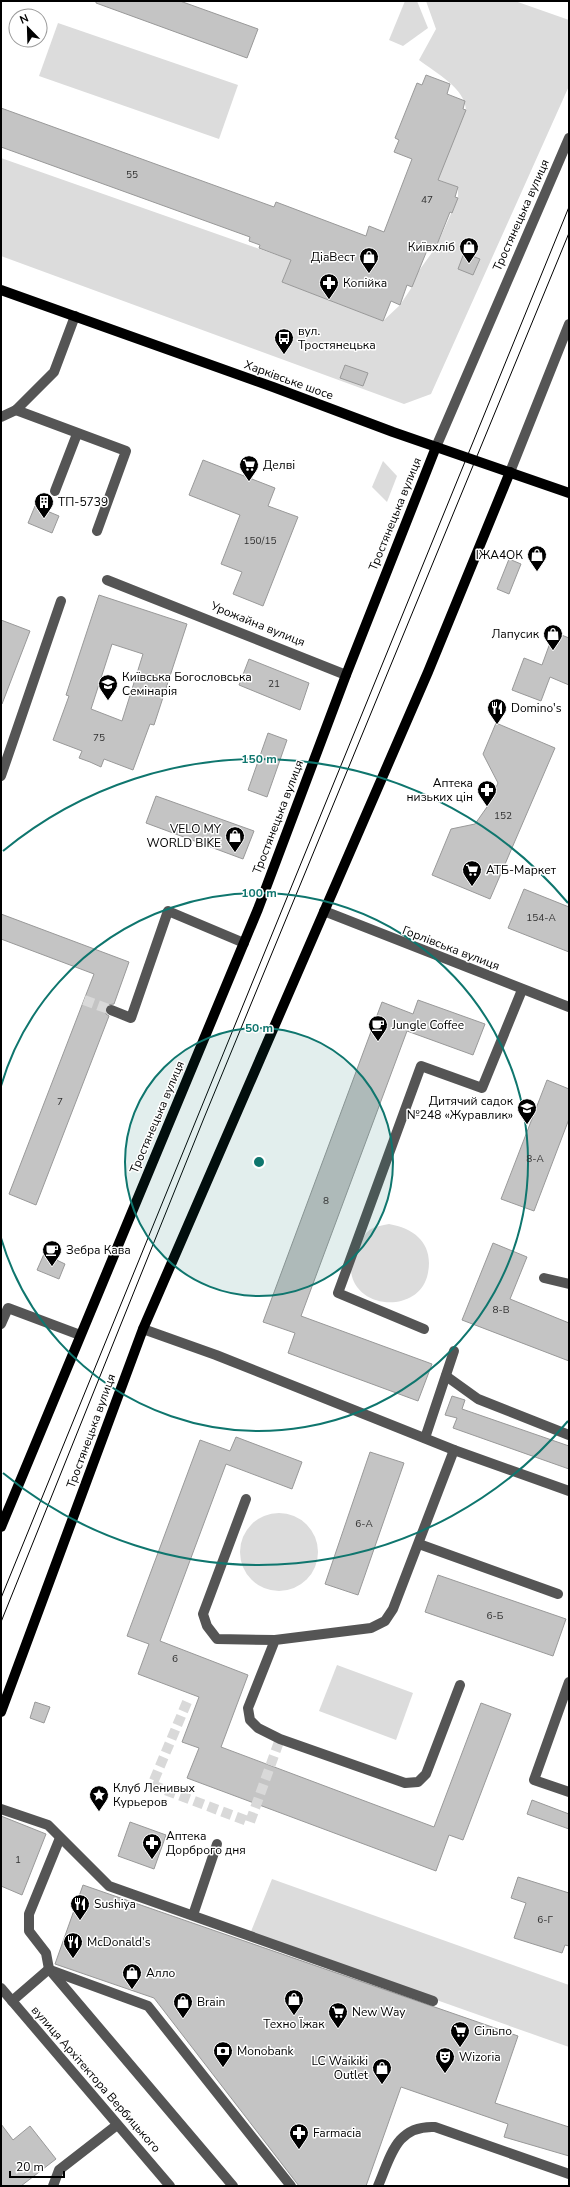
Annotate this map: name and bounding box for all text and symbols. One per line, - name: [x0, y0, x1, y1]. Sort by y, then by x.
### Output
- north arrow: [8, 8, 48, 48]
- text: N: [18, 11, 31, 28]
- street label: Тростянецька вулиця: [489, 157, 553, 273]
- house number: 55: [126, 168, 138, 182]
- house number: 47: [421, 193, 433, 207]
- shop icon: Київхліб: [458, 236, 480, 264]
- place label: Київхліб: [408, 239, 455, 255]
- shop icon: ДіаВест: [358, 246, 380, 274]
- place label: ДіаВест: [311, 249, 356, 265]
- pharmacy icon: Копійка: [318, 272, 340, 300]
- place label: Копійка: [343, 275, 387, 291]
- place label: вул. Тростянецька: [298, 323, 376, 353]
- bus stop icon: вул. Тростянецька: [273, 327, 295, 355]
- street label: Харківське шосе: [242, 356, 336, 404]
- supermarket icon: Делві: [238, 454, 260, 482]
- street label: Тростянецька вулиця: [365, 455, 425, 573]
- place label: Делві: [263, 457, 295, 473]
- building icon: ТП-5739: [33, 491, 55, 519]
- place label: ТП-5739: [58, 494, 108, 510]
- house number: 150/15: [244, 534, 276, 548]
- shop icon: IЖА4ОК: [526, 544, 548, 572]
- place label: IЖА4ОК: [476, 547, 523, 563]
- street label: Урожайна вулиця: [207, 597, 308, 650]
- shop icon: Лапусик: [542, 623, 564, 651]
- place label: Лапусик: [491, 626, 540, 642]
- place label: Київська Богословська Семінарія: [122, 669, 252, 699]
- school or university icon: Київська Богословська Семінарія: [97, 673, 119, 701]
- house number: 21: [268, 677, 280, 691]
- restaurant icon: Domino's: [486, 697, 508, 725]
- place label: Domino's: [511, 700, 562, 716]
- house number: 75: [93, 731, 105, 745]
- text: 150 m: [241, 751, 277, 767]
- street label: Тростянецька вулиця: [249, 758, 307, 876]
- place label: Аптека низьких цін: [407, 775, 473, 805]
- pharmacy icon: Аптека низьких цін: [476, 779, 498, 807]
- house number: 152: [494, 809, 512, 823]
- place label: VELO MY WORLD BIKE: [147, 821, 222, 851]
- shop icon: VELO MY WORLD BIKE: [224, 825, 246, 853]
- supermarket icon: АТБ-Маркет: [461, 859, 483, 887]
- place label: АТБ-Маркет: [486, 862, 557, 878]
- text: 100 m: [241, 885, 277, 901]
- house number: 154-А: [526, 911, 556, 925]
- street label: Горлівська вулиця: [400, 922, 502, 974]
- cafe icon: Jungle Coffee: [367, 1014, 389, 1042]
- place label: Jungle Coffee: [391, 1017, 464, 1033]
- text: 50 m: [245, 1020, 273, 1036]
- street label: Тростянецька вулиця: [126, 1058, 188, 1176]
- place label: Дитячий садок №248 «Журавлик»: [407, 1093, 514, 1123]
- house number: 7: [57, 1095, 63, 1109]
- school or university icon: Дитячий садок №248 «Журавлик»: [516, 1097, 538, 1125]
- house number: 8-А: [526, 1152, 544, 1166]
- centre of rings: [252, 1155, 266, 1169]
- house number: 8: [323, 1194, 329, 1208]
- cafe icon: Зебра Кава: [41, 1239, 63, 1267]
- place label: Зебра Кава: [66, 1242, 131, 1258]
- house number: 8-В: [493, 1303, 510, 1317]
- street label: Тростянецька вулиця: [63, 1372, 119, 1490]
- house number: 6-А: [355, 1517, 373, 1531]
- house number: 6-Б: [487, 1609, 504, 1623]
- house number: 6: [172, 1652, 178, 1666]
- place label: Клуб Ленивых Курьеров: [113, 1780, 196, 1810]
- place icon: Клуб Ленивых Курьеров: [88, 1784, 110, 1812]
- place label: Аптека Дорброго дня: [166, 1828, 246, 1858]
- pharmacy icon: Аптека Дорброго дня: [141, 1832, 163, 1860]
- house number: 1: [15, 1853, 21, 1867]
- restaurant icon: Sushiya: [69, 1893, 91, 1921]
- place label: Sushiya: [94, 1896, 136, 1912]
- house number: 6-Г: [537, 1913, 553, 1927]
- restaurant icon: McDonald's: [62, 1931, 84, 1959]
- place label: McDonald's: [87, 1934, 151, 1950]
- shop icon: Алло: [121, 1962, 143, 1990]
- place label: Алло: [146, 1965, 176, 1981]
- shop icon: Техно Їжак: [283, 1988, 305, 2016]
- shop icon: Brain: [172, 1991, 194, 2019]
- place label: Brain: [197, 1994, 225, 2010]
- supermarket icon: New Way: [327, 2001, 349, 2029]
- street label: вулиця Архітектора Вербицького: [28, 2002, 164, 2156]
- place label: New Way: [352, 2004, 406, 2020]
- place label: Техно Їжак: [263, 2016, 325, 2032]
- supermarket icon: Сільпо: [449, 2020, 471, 2048]
- place label: Сільпо: [474, 2023, 512, 2039]
- bank icon: Monobank: [212, 2040, 234, 2068]
- place label: Monobank: [237, 2043, 295, 2059]
- theatre icon: Wizoria: [434, 2046, 456, 2074]
- place label: Wizoria: [459, 2049, 501, 2065]
- place label: LC Waikiki Outlet: [312, 2053, 369, 2083]
- shop icon: LC Waikiki Outlet: [371, 2057, 393, 2085]
- pharmacy icon: Farmacia: [288, 2122, 310, 2150]
- place label: Farmacia: [313, 2125, 361, 2141]
- scale bar: [10, 2153, 64, 2179]
- text: 20 m: [16, 2159, 44, 2175]

